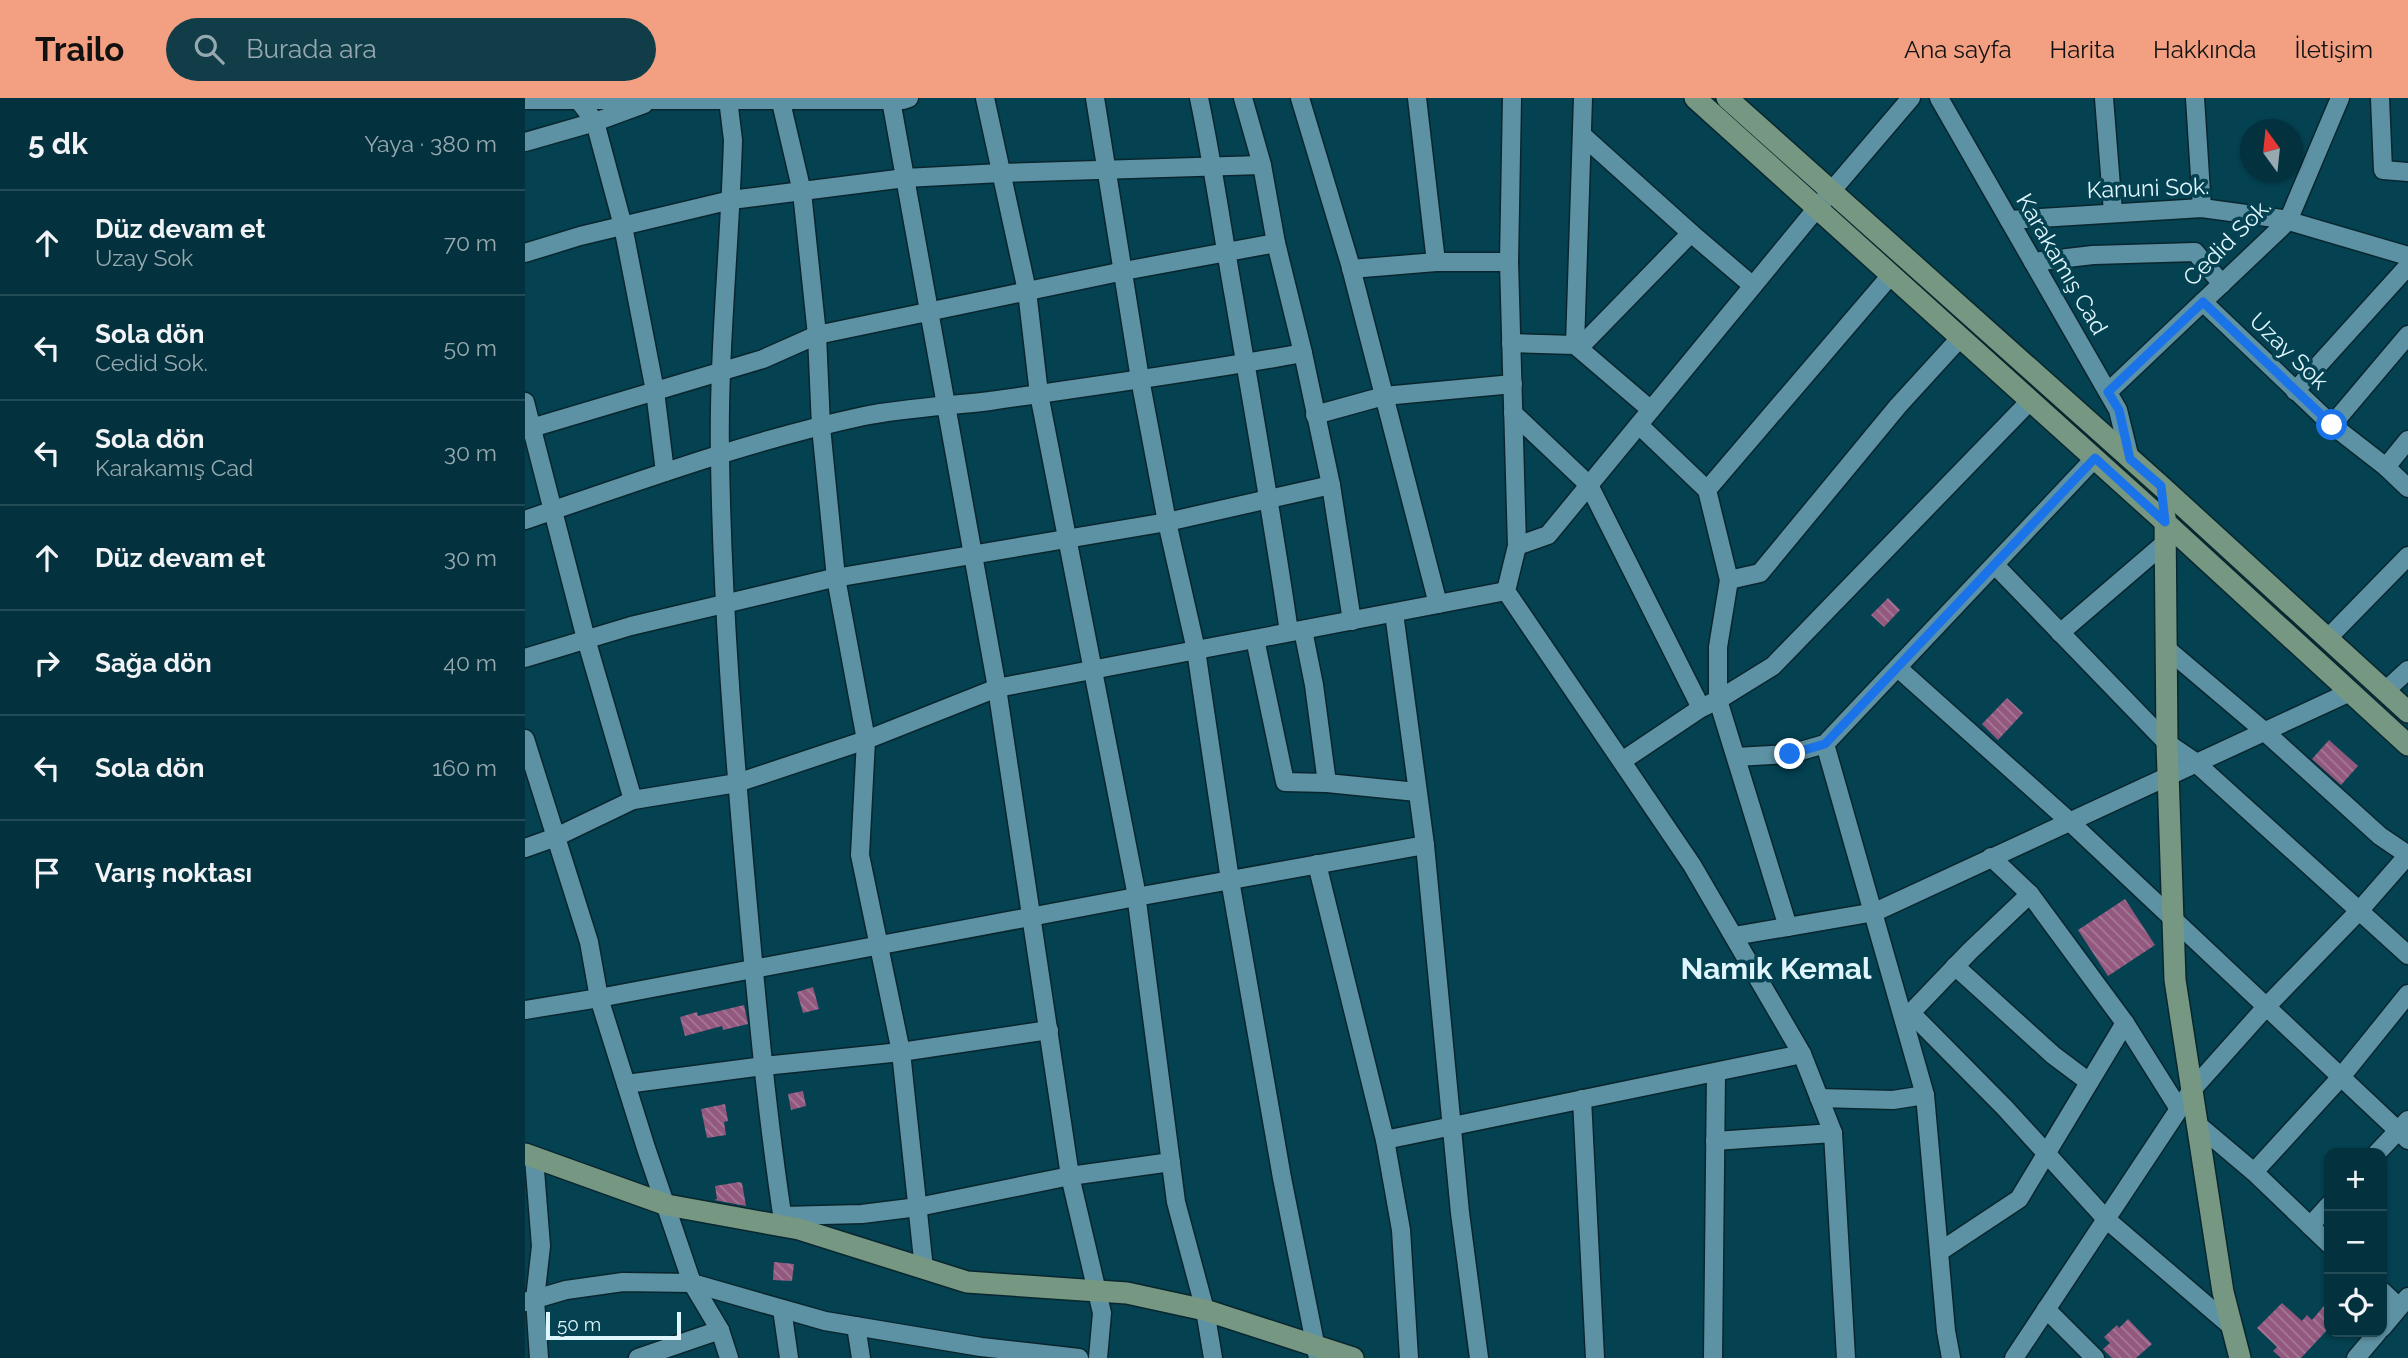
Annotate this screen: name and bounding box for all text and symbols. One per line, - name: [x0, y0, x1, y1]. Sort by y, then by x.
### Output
- search box: [166, 18, 656, 81]
- text: Trailo: [35, 30, 124, 69]
- icon: search: [190, 30, 228, 68]
- text: Burada ara: [246, 34, 377, 64]
- text: Ana sayfa: [1904, 35, 2012, 64]
- text: Harita: [2050, 35, 2115, 64]
- text: Hakkında: [2153, 35, 2256, 64]
- text: İletişim: [2294, 35, 2373, 64]
- north arrow: [2240, 119, 2303, 182]
- text: 5 dk: [28, 126, 88, 161]
- text: Yaya · 380 m: [364, 130, 497, 157]
- street label: Kanuni Sok.: [2086, 172, 2210, 203]
- street label: Karakamış Cad: [2011, 188, 2114, 339]
- street label: Cedid Sok.: [2177, 192, 2276, 291]
- text: Düz devam et: [95, 214, 265, 244]
- icon: ahead: [28, 224, 66, 262]
- text: 70 m: [444, 229, 497, 256]
- text: Uzay Sok: [95, 244, 193, 271]
- street label: Uzay Sok: [2245, 307, 2334, 394]
- text: Sola dön: [95, 319, 204, 349]
- icon: left: [28, 329, 66, 367]
- text: 50 m: [443, 334, 497, 361]
- text: Cedid Sok.: [95, 349, 208, 376]
- route start: [2316, 409, 2347, 440]
- text: Sola dön: [95, 424, 204, 454]
- icon: left: [28, 434, 66, 472]
- text: 30 m: [444, 439, 497, 466]
- text: Karakamış Cad: [95, 454, 253, 481]
- icon: ahead: [28, 539, 66, 577]
- text: Düz devam et: [95, 543, 265, 573]
- text: 30 m: [444, 544, 497, 571]
- icon: right: [28, 644, 66, 682]
- text: Sağa dön: [95, 648, 212, 678]
- text: 40 m: [443, 649, 497, 676]
- route end: [1774, 738, 1805, 769]
- icon: left: [28, 749, 66, 787]
- text: Sola dön: [95, 753, 204, 783]
- text: 160 m: [432, 754, 497, 781]
- icon: arrive: [28, 854, 66, 892]
- text: Varış noktası: [95, 858, 252, 888]
- district label: Namık Kemal: [1680, 951, 1872, 986]
- map controls: [2324, 1148, 2387, 1337]
- button: +: [2324, 1148, 2387, 1211]
- button: −: [2324, 1211, 2387, 1274]
- button: locate: [2324, 1274, 2387, 1337]
- scale bar: [546, 1309, 681, 1341]
- text: 50 m: [557, 1313, 601, 1335]

